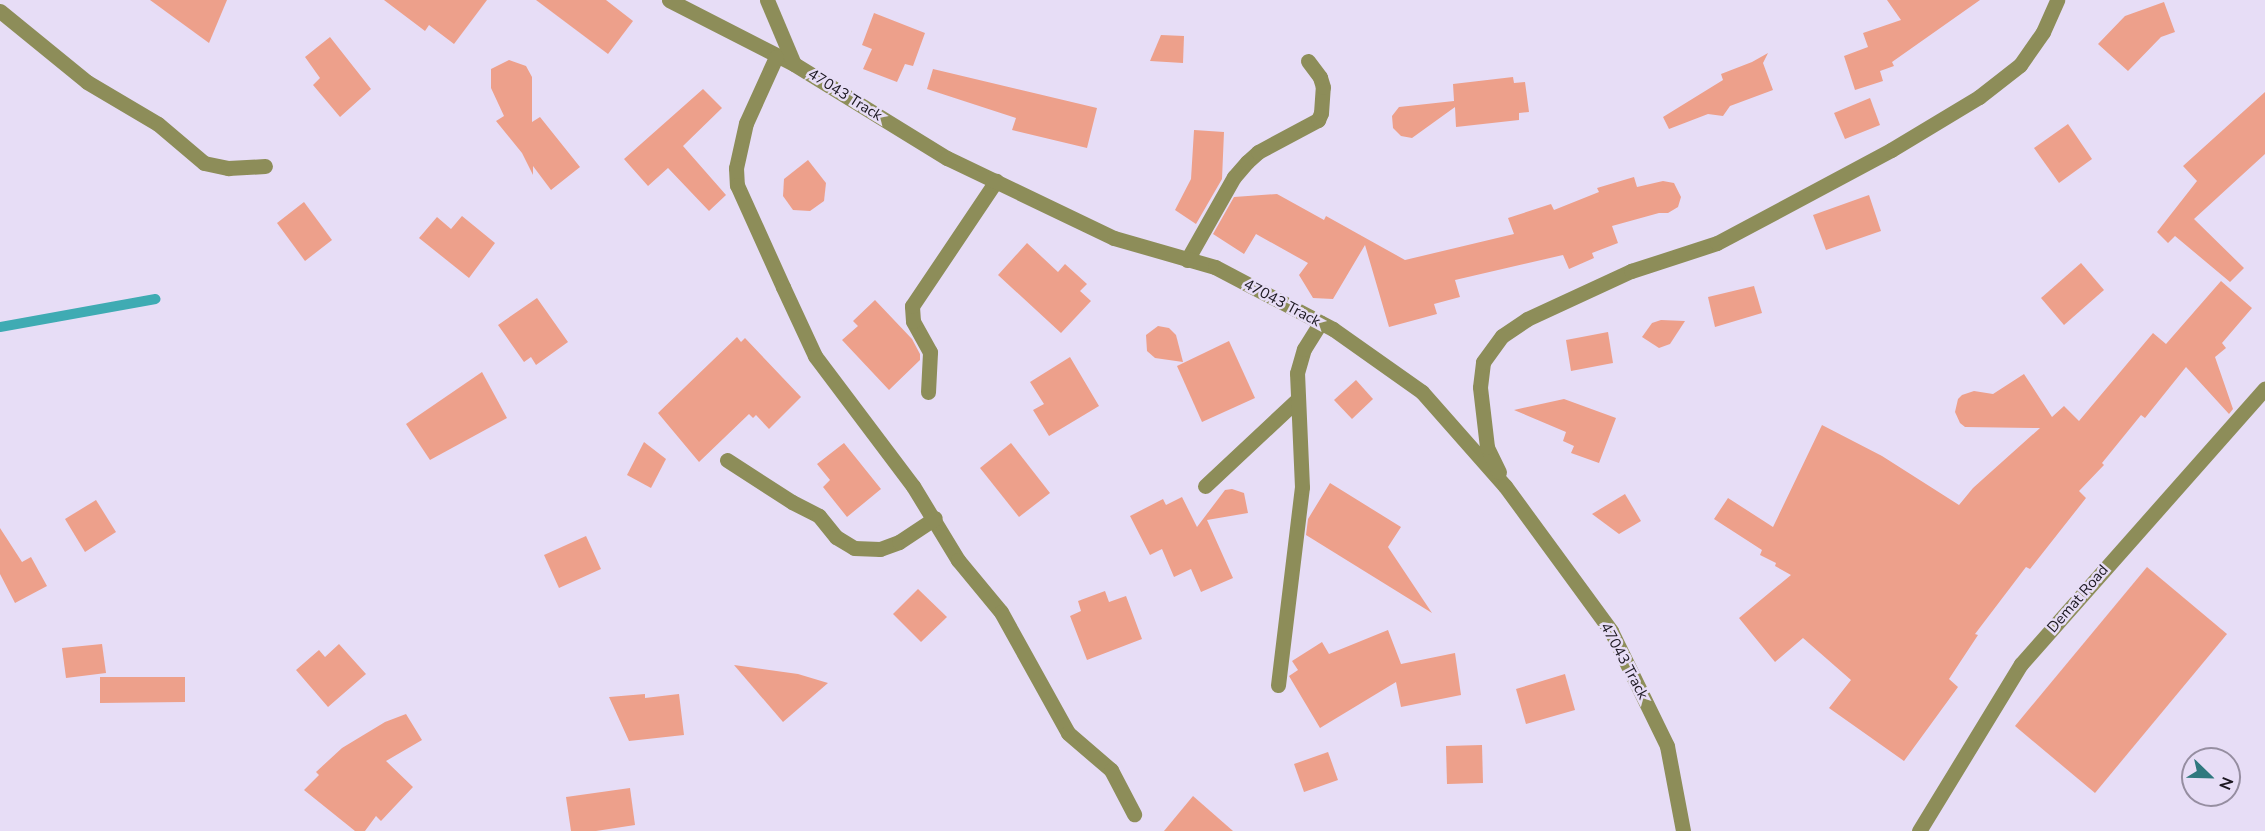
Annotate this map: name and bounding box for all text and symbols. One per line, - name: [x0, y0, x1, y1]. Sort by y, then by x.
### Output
- street label: 47043 Track: [804, 65, 886, 125]
- street label: 47043 Track: [1241, 275, 1323, 331]
- street label: Demat Road: [2044, 561, 2112, 637]
- street label: 47043 Track: [1596, 620, 1652, 702]
- north arrow: [2181, 747, 2241, 807]
- text: N: [2213, 773, 2238, 793]

